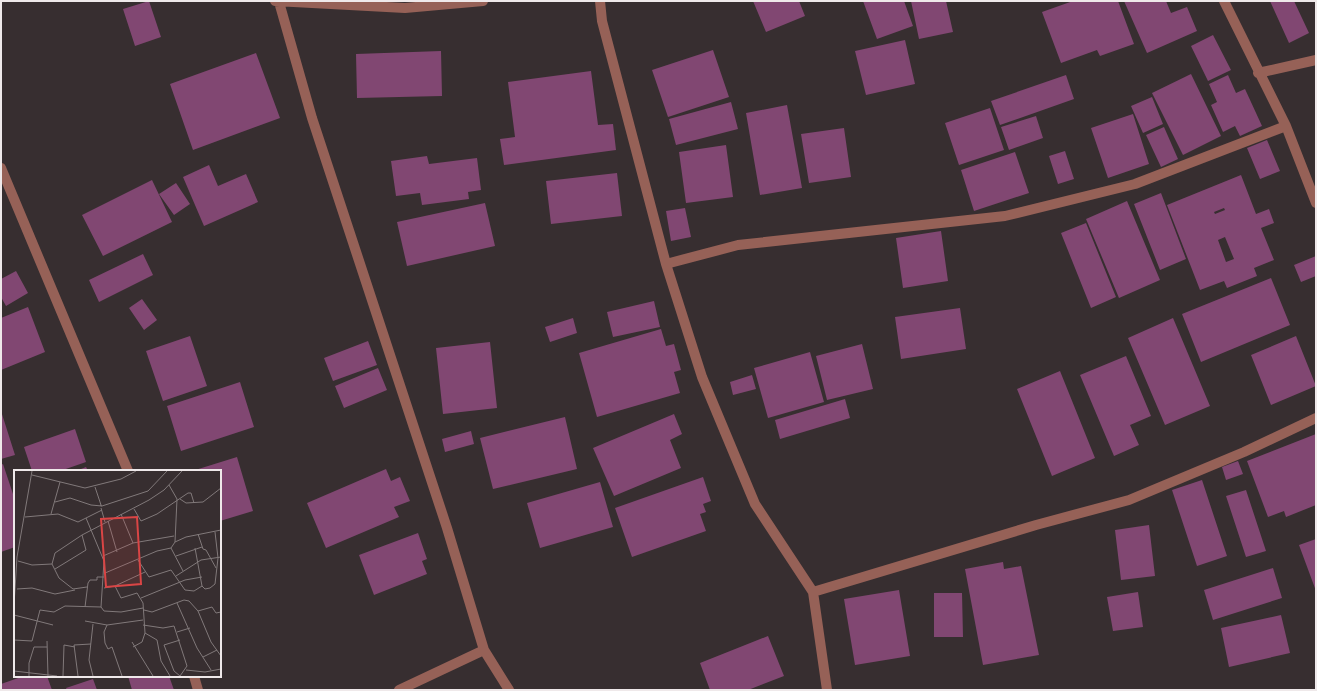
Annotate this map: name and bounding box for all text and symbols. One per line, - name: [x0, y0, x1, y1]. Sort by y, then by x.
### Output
- inset map: [14, 470, 221, 677]

